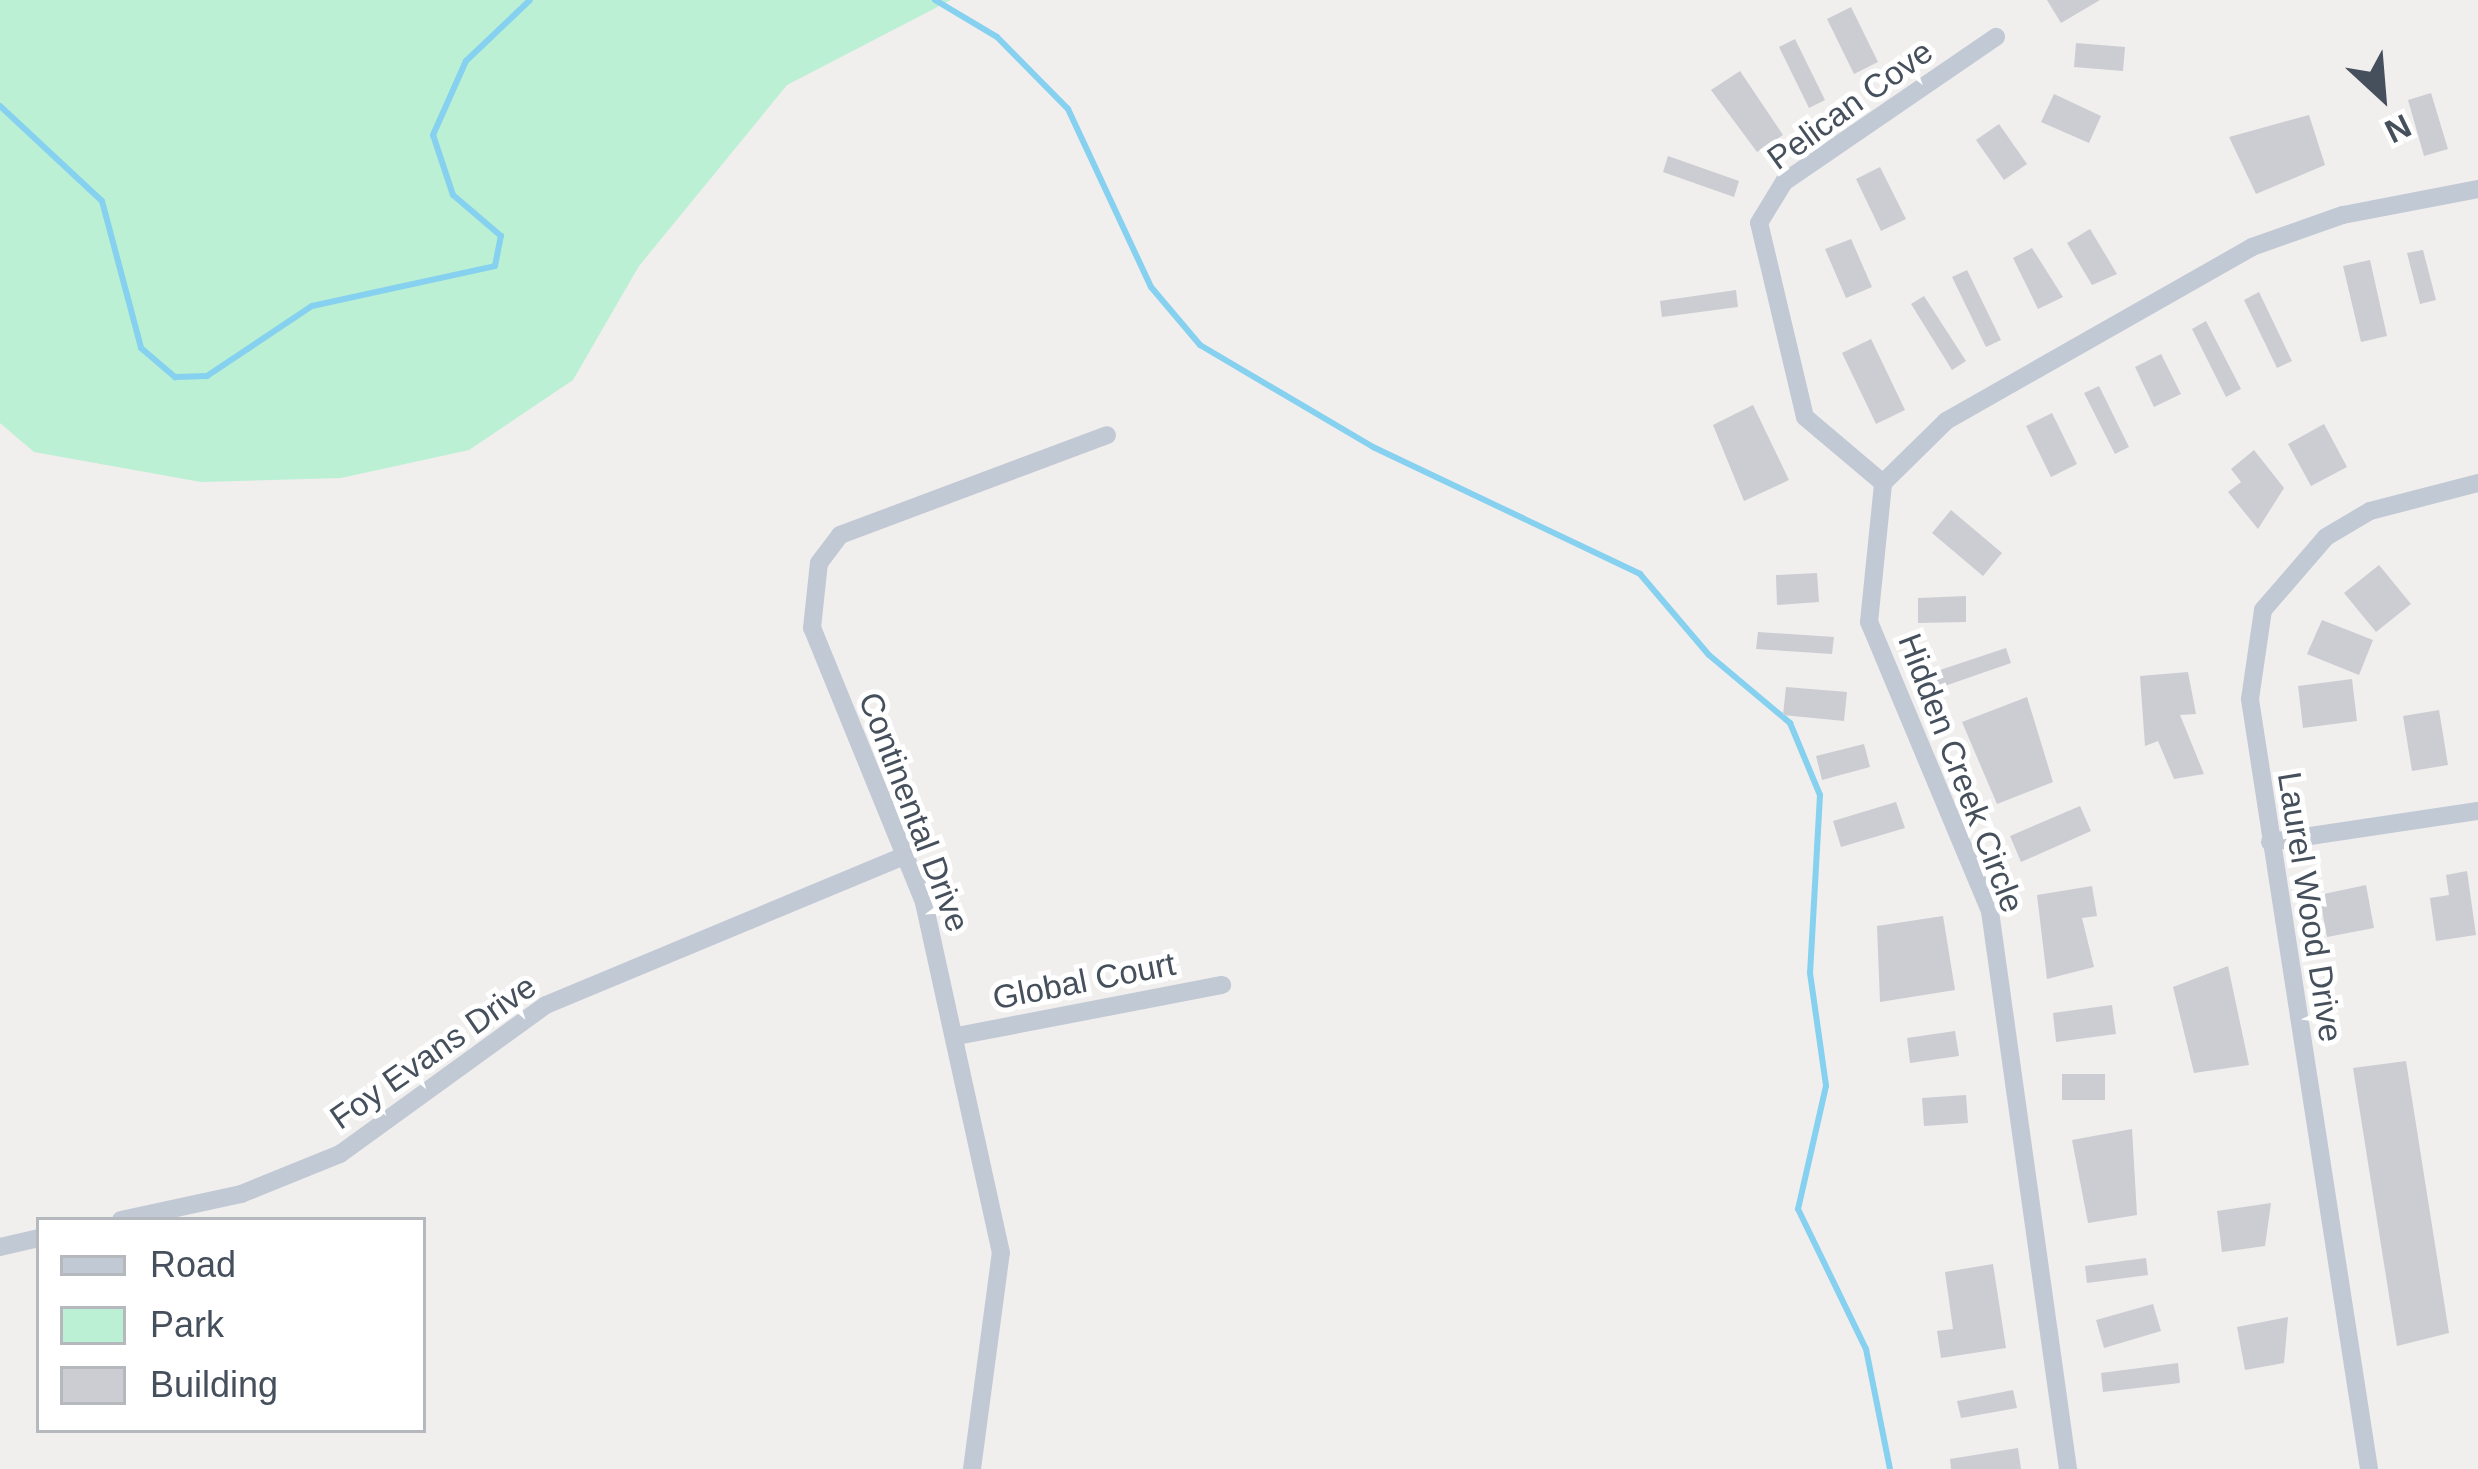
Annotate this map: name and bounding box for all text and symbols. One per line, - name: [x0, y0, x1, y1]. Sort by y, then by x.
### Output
- street label: Pelican Cove: [1760, 32, 1940, 178]
- north arrow: [2322, 36, 2442, 156]
- text: N: [2379, 107, 2417, 151]
- street label: Hidden Creek Circle: [1890, 628, 2032, 918]
- street label: Continental Drive: [850, 687, 978, 937]
- street label: Laurel Wood Drive: [2269, 769, 2351, 1045]
- street label: Global Court: [989, 944, 1179, 1018]
- street label: Foy Evans Drive: [322, 966, 544, 1138]
- legend: [36, 1217, 426, 1433]
- text: Road: [150, 1244, 236, 1285]
- text: Park: [150, 1304, 224, 1345]
- text: Building: [150, 1364, 278, 1405]

